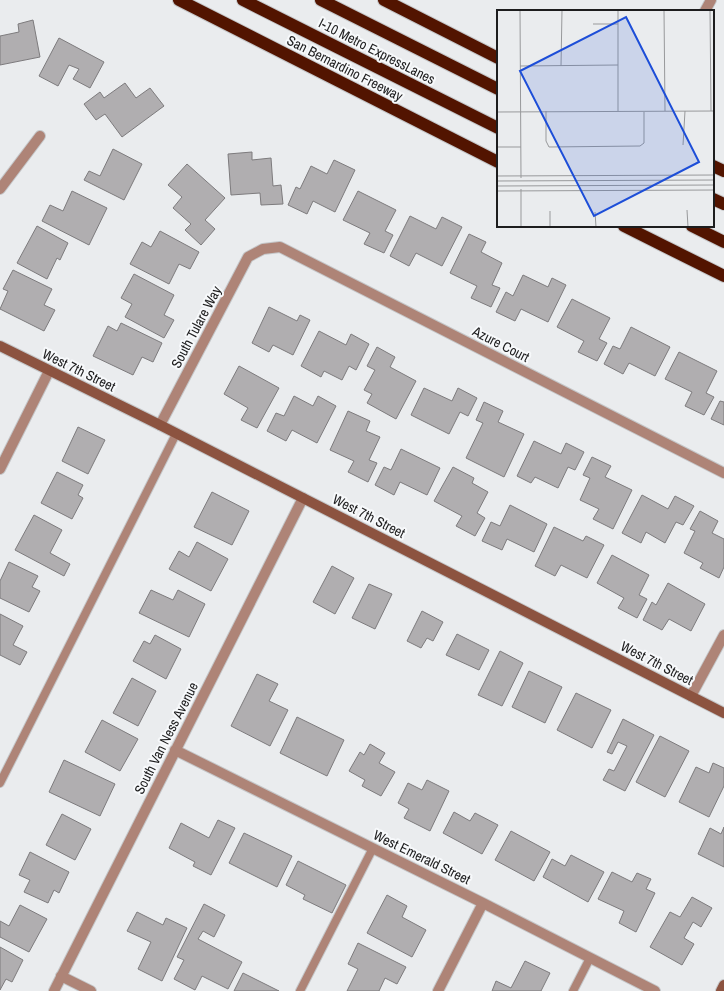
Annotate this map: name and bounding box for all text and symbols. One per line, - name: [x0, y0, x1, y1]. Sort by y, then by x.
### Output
- inset map: [497, 10, 714, 227]
- street label: I-10 Metro ExpressLanes: [316, 14, 438, 88]
- street label: San Bernardino Freeway: [284, 31, 406, 105]
- street label: South Tulare Way: [167, 283, 225, 371]
- street label: Azure Court: [469, 322, 532, 366]
- street label: West 7th Street: [40, 345, 118, 395]
- street label: West 7th Street: [330, 490, 408, 542]
- street label: West 7th Street: [618, 637, 696, 689]
- street label: South Van Ness Avenue: [130, 679, 202, 797]
- street label: West Emerald Street: [371, 826, 473, 888]

